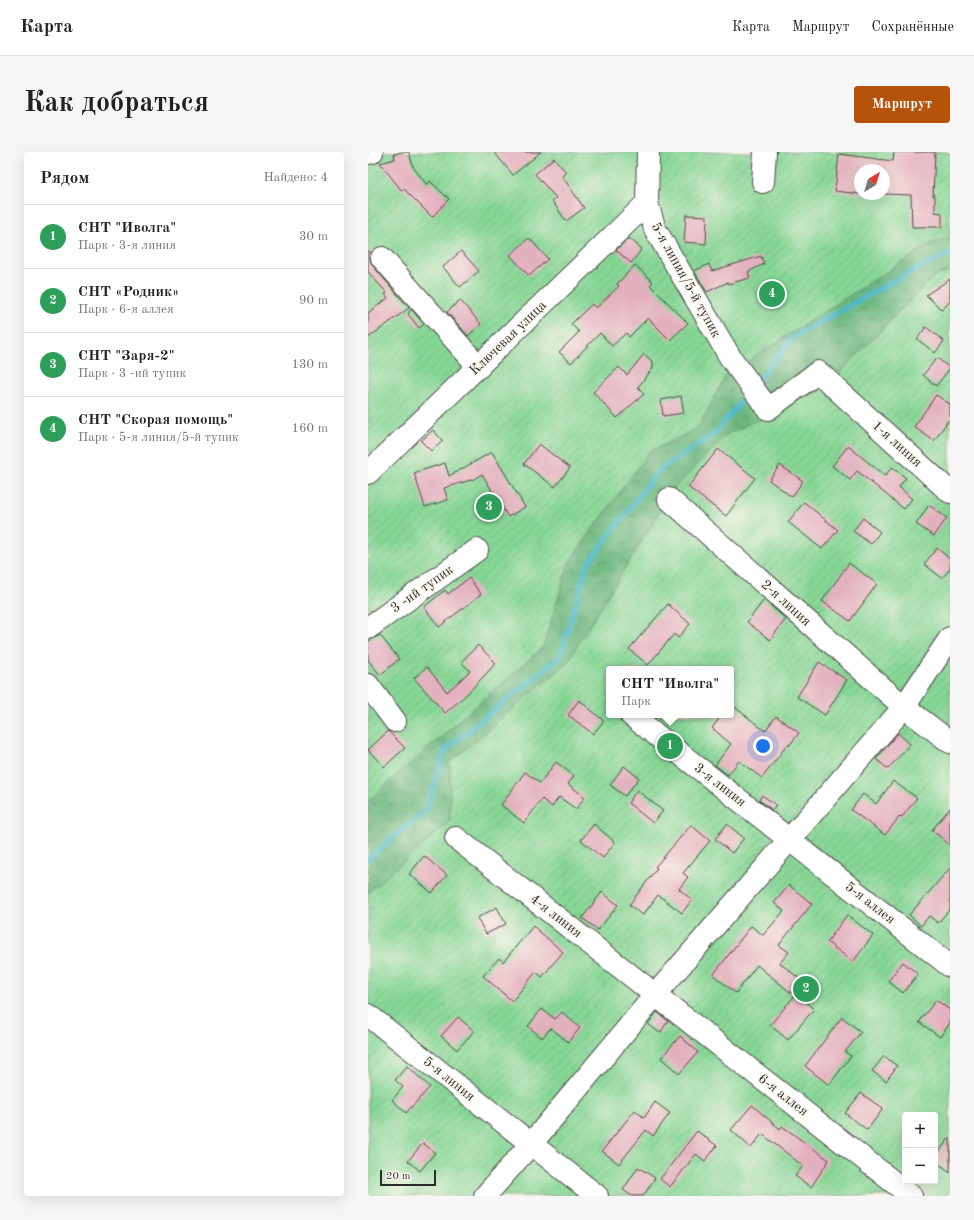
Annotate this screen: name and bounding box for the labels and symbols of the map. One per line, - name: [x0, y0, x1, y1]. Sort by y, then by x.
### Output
- north arrow: [854, 164, 890, 200]
- street label: 5-я линия/5-й тупик: [649, 220, 723, 340]
- pin: 4: [759, 279, 785, 309]
- street label: Ключевая улица: [467, 298, 549, 378]
- street label: 1-я линия: [869, 418, 925, 470]
- pin: 3: [476, 492, 502, 522]
- street label: 3 -ий тупик: [388, 562, 456, 616]
- street label: 2-я линия: [758, 577, 814, 629]
- pin: 1: [657, 731, 683, 761]
- your location: [753, 736, 773, 756]
- street label: 3-я линия: [691, 761, 749, 809]
- street label: 5-я аллея: [842, 879, 898, 927]
- street label: 4-я линия: [527, 892, 585, 940]
- pin: 2: [793, 974, 819, 1004]
- street label: 5-я линия: [421, 1054, 477, 1104]
- street label: 6-я аллея: [755, 1071, 811, 1119]
- scale bar: [380, 1168, 436, 1187]

